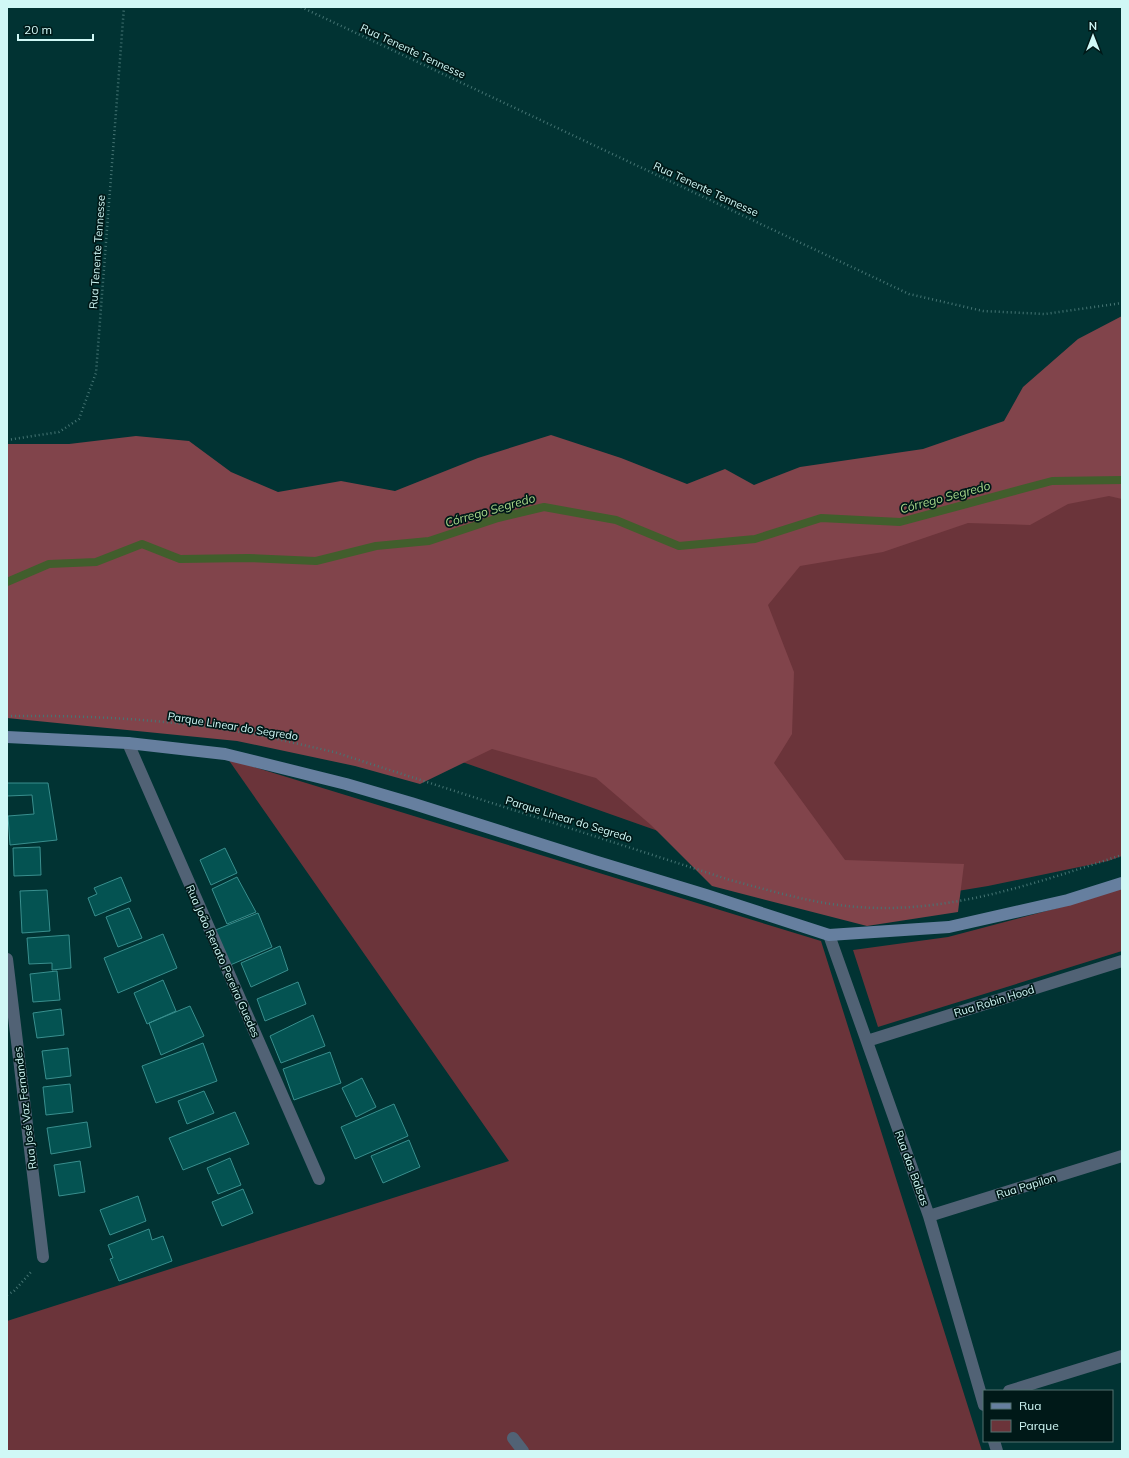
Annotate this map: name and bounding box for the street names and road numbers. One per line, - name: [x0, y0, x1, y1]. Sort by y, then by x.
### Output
- street label: Rua Tenente Tennesse: [358, 21, 468, 82]
- street label: Rua Tenente Tennesse: [651, 159, 761, 220]
- street label: Rua Tenente Tennesse: [86, 194, 108, 310]
- street label: Parque Linear do Segredo: [167, 709, 299, 743]
- street label: Parque Linear do Segredo: [504, 793, 634, 845]
- street label: Rua João Renato Pereira Guedes: [183, 882, 263, 1040]
- street label: Rua Robin Hood: [952, 982, 1036, 1020]
- street label: Rua José Vaz Fernandes: [11, 1046, 39, 1170]
- street label: Rua das Balsas: [892, 1128, 932, 1208]
- street label: Rua Papilon: [995, 1170, 1057, 1202]

